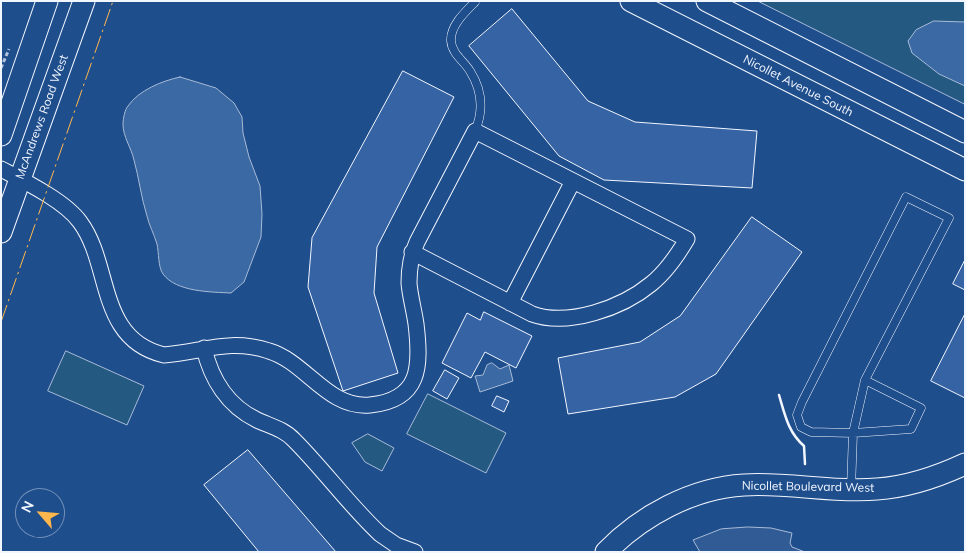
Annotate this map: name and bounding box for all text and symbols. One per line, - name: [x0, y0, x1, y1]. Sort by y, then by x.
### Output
- street label: Nicollet Avenue South: [741, 52, 855, 120]
- street label: McAndrews Road West: [13, 53, 71, 181]
- street label: Nicollet Boulevard West: [742, 479, 874, 495]
- north arrow: [15, 488, 65, 538]
- text: N: [17, 498, 38, 515]

